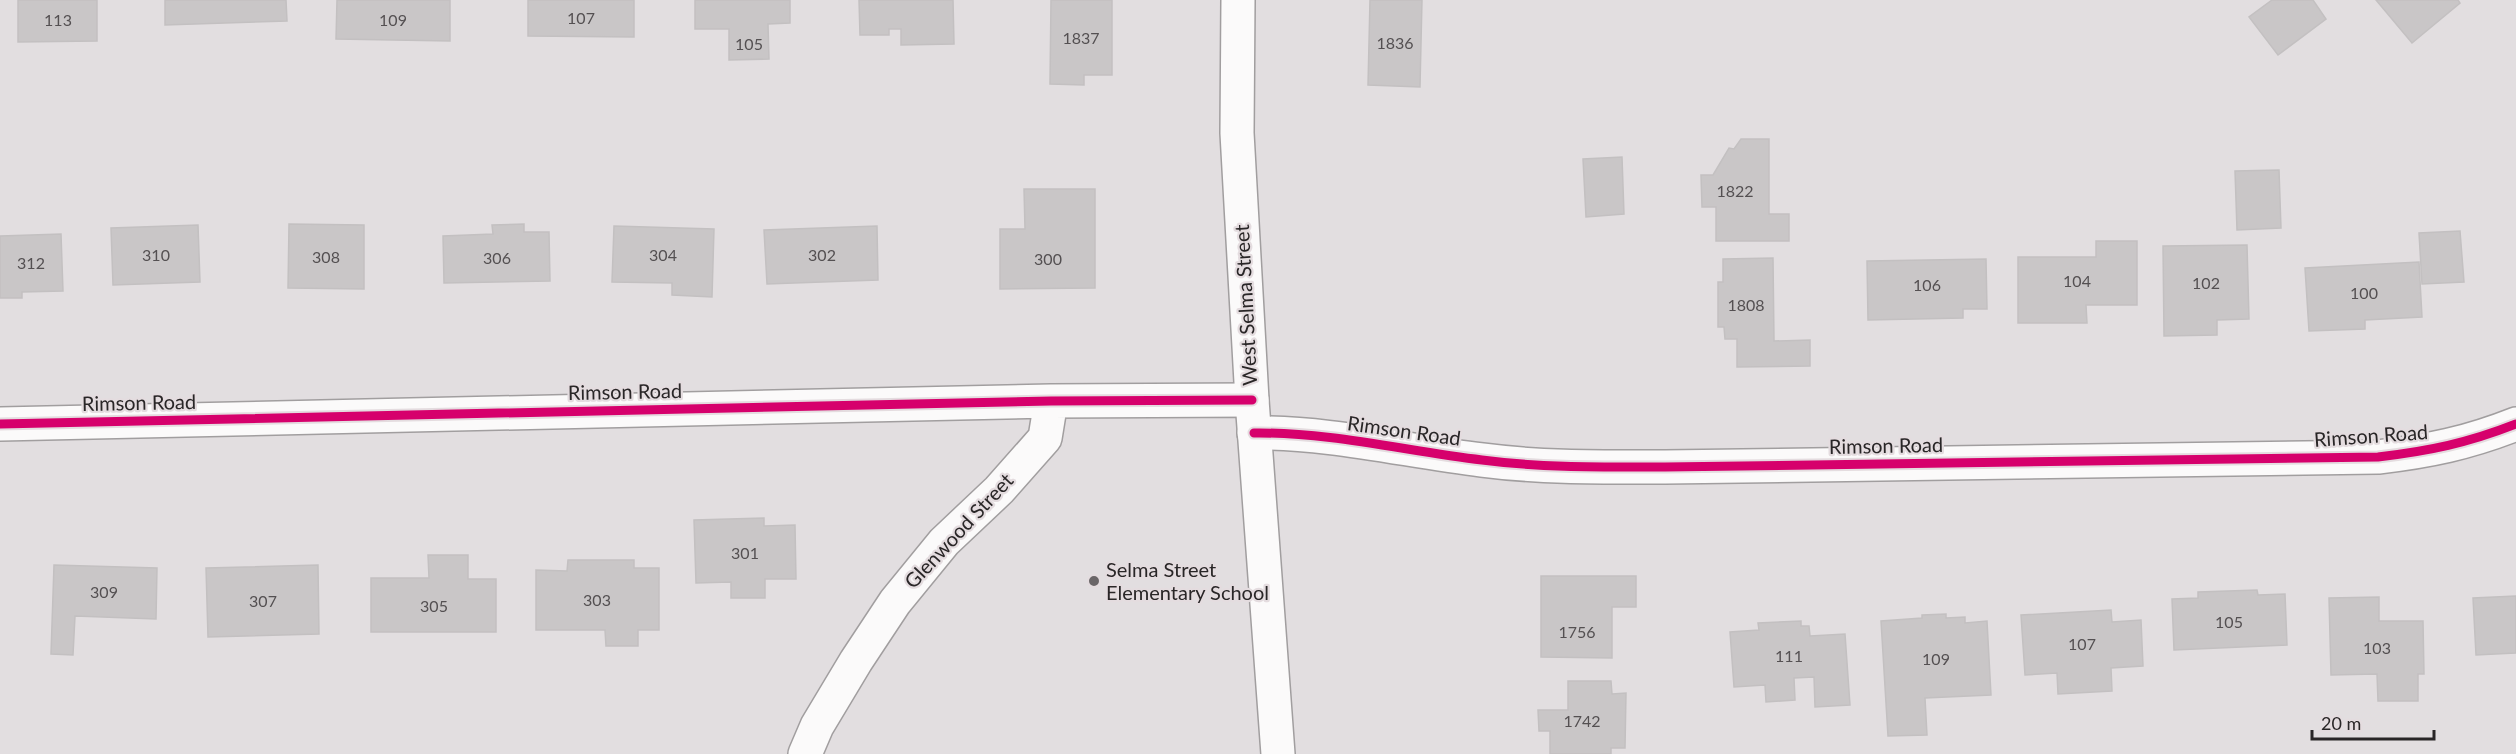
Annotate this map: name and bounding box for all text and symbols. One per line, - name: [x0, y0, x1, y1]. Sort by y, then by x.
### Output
- house number: 107: [567, 8, 595, 27]
- house number: 113: [44, 10, 72, 29]
- house number: 109: [379, 10, 407, 29]
- house number: 1837: [1062, 28, 1100, 47]
- house number: 1836: [1376, 33, 1414, 52]
- house number: 105: [735, 34, 763, 53]
- house number: 1822: [1716, 181, 1754, 200]
- street label: West Selma Street: [1229, 224, 1261, 386]
- house number: 310: [142, 245, 170, 264]
- house number: 304: [649, 245, 677, 264]
- house number: 302: [808, 245, 836, 264]
- house number: 308: [312, 247, 340, 266]
- house number: 306: [483, 248, 511, 267]
- house number: 300: [1034, 249, 1062, 268]
- house number: 312: [17, 253, 45, 272]
- house number: 104: [2063, 271, 2091, 290]
- house number: 102: [2192, 273, 2220, 292]
- house number: 106: [1913, 275, 1941, 294]
- house number: 100: [2350, 283, 2378, 302]
- house number: 1808: [1727, 295, 1765, 314]
- street label: Rimson Road: [568, 378, 682, 404]
- street label: Rimson Road: [82, 389, 196, 415]
- street label: Rimson Road: [1346, 410, 1462, 450]
- street label: Rimson Road: [2313, 419, 2429, 451]
- street label: Rimson Road: [1829, 432, 1943, 458]
- street label: Glenwood Street: [899, 468, 1018, 593]
- house number: 301: [731, 543, 759, 562]
- place label: Selma Street Elementary School: [1106, 557, 1269, 604]
- marker: Selma Street Elementary School: [1087, 574, 1101, 588]
- house number: 309: [90, 582, 118, 601]
- house number: 303: [583, 590, 611, 609]
- house number: 307: [249, 591, 277, 610]
- house number: 305: [420, 596, 448, 615]
- house number: 105: [2215, 612, 2243, 631]
- house number: 1756: [1558, 622, 1596, 641]
- house number: 107: [2068, 634, 2096, 653]
- house number: 103: [2363, 638, 2391, 657]
- house number: 111: [1775, 646, 1803, 665]
- house number: 109: [1922, 649, 1950, 668]
- scale bar: [2312, 703, 2434, 741]
- house number: 1742: [1563, 711, 1601, 730]
- text: 20 m: [2321, 712, 2361, 734]

